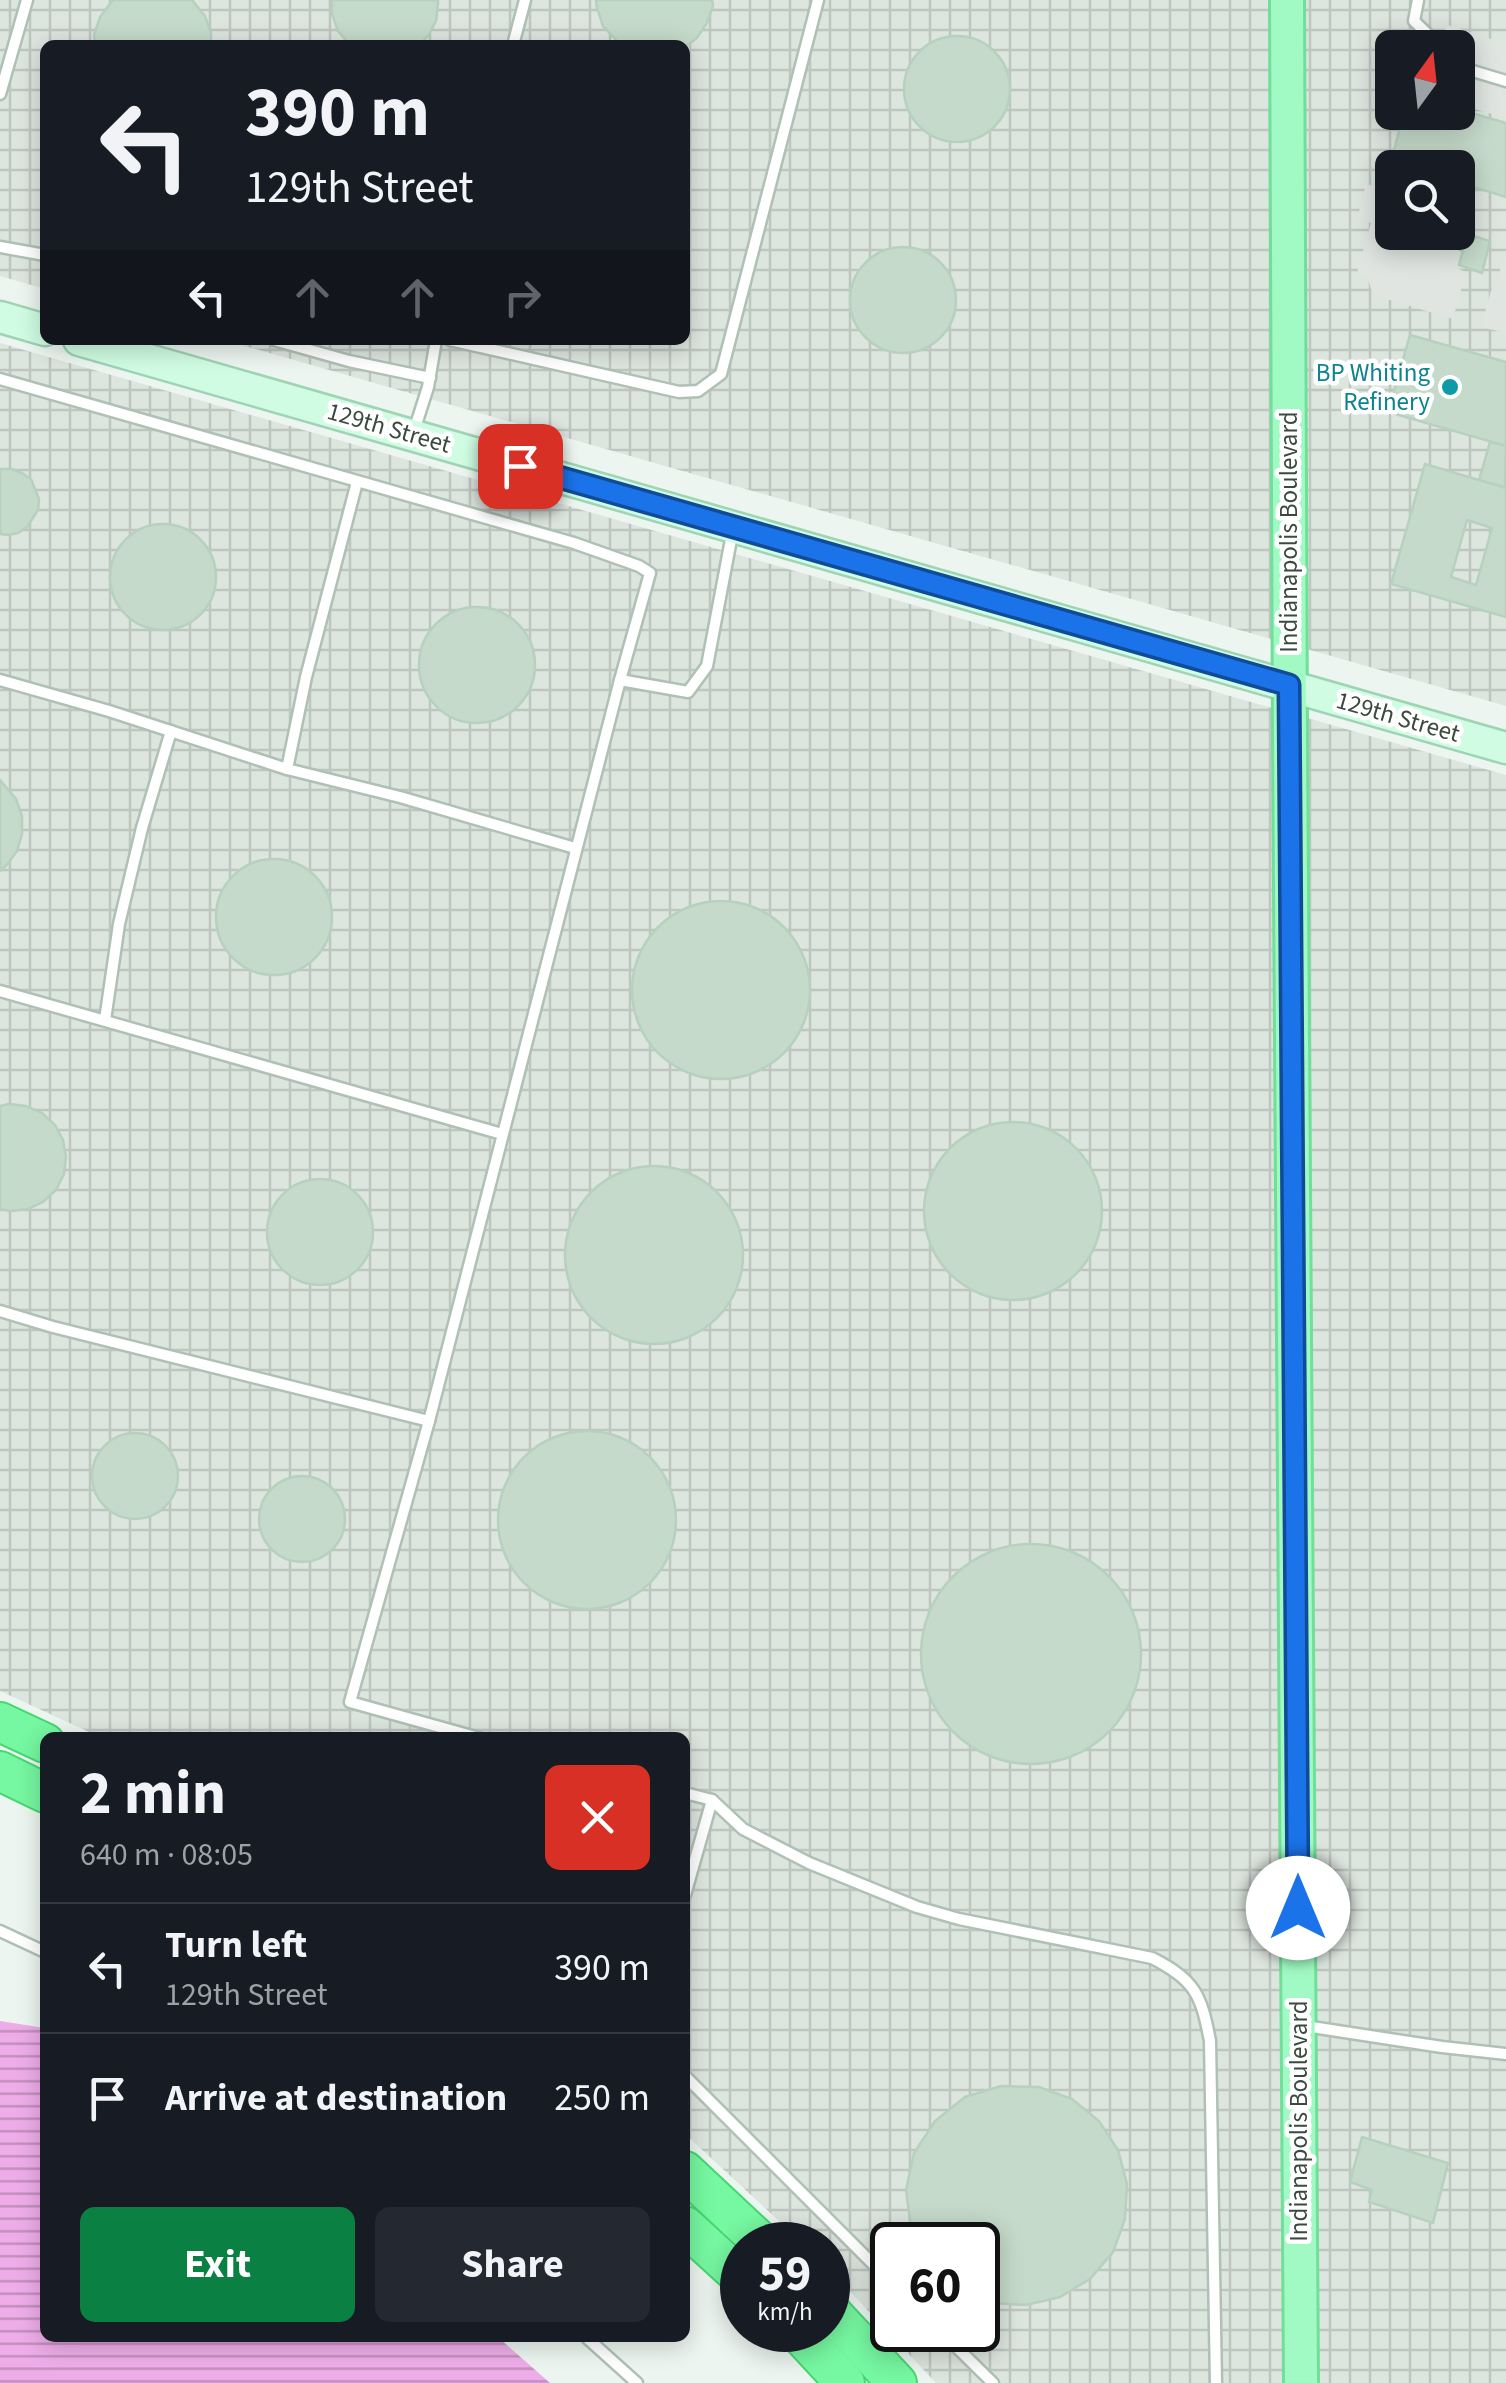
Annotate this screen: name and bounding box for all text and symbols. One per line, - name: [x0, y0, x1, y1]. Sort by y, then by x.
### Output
- north arrow: [1375, 30, 1475, 130]
- map controls: [1375, 30, 1475, 250]
- text: 390 m: [245, 63, 430, 163]
- icon: left: [80, 80, 210, 210]
- button: search: [1375, 150, 1475, 250]
- text: 129th Street: [245, 156, 474, 220]
- icon: left: [180, 270, 235, 325]
- icon: ahead: [285, 270, 340, 325]
- icon: ahead: [390, 270, 445, 325]
- icon: right: [495, 270, 550, 325]
- place label: BP Whiting Refinery: [1316, 355, 1430, 420]
- marker: BP Whiting Refinery: [1439, 376, 1461, 398]
- street label: 129th Street: [323, 393, 456, 463]
- street label: Indianapolis Boulevard: [1271, 411, 1307, 653]
- pin: [478, 424, 563, 509]
- icon: arrive: [493, 439, 548, 494]
- street label: 129th Street: [1332, 682, 1465, 752]
- text: 2 min: [80, 1752, 226, 1837]
- button: close: [545, 1765, 650, 1870]
- text: 640 m · 08:05: [80, 1832, 253, 1878]
- position arrow: [1246, 1856, 1350, 1960]
- text: Turn left: [165, 1918, 307, 1972]
- icon: left: [80, 1941, 135, 1996]
- text: 390 m: [554, 1941, 650, 1995]
- text: 129th Street: [165, 1972, 328, 2018]
- street label: Indianapolis Boulevard: [1281, 2000, 1317, 2242]
- icon: arrive: [80, 2071, 135, 2126]
- text: Arrive at destination: [165, 2071, 507, 2125]
- text: 250 m: [554, 2071, 650, 2125]
- button: Exit: [80, 2207, 355, 2322]
- button: Share: [375, 2207, 650, 2322]
- speed limit sign: 60: [870, 2222, 1000, 2352]
- text: 59: [759, 2239, 811, 2310]
- text: km/h: [757, 2294, 813, 2330]

